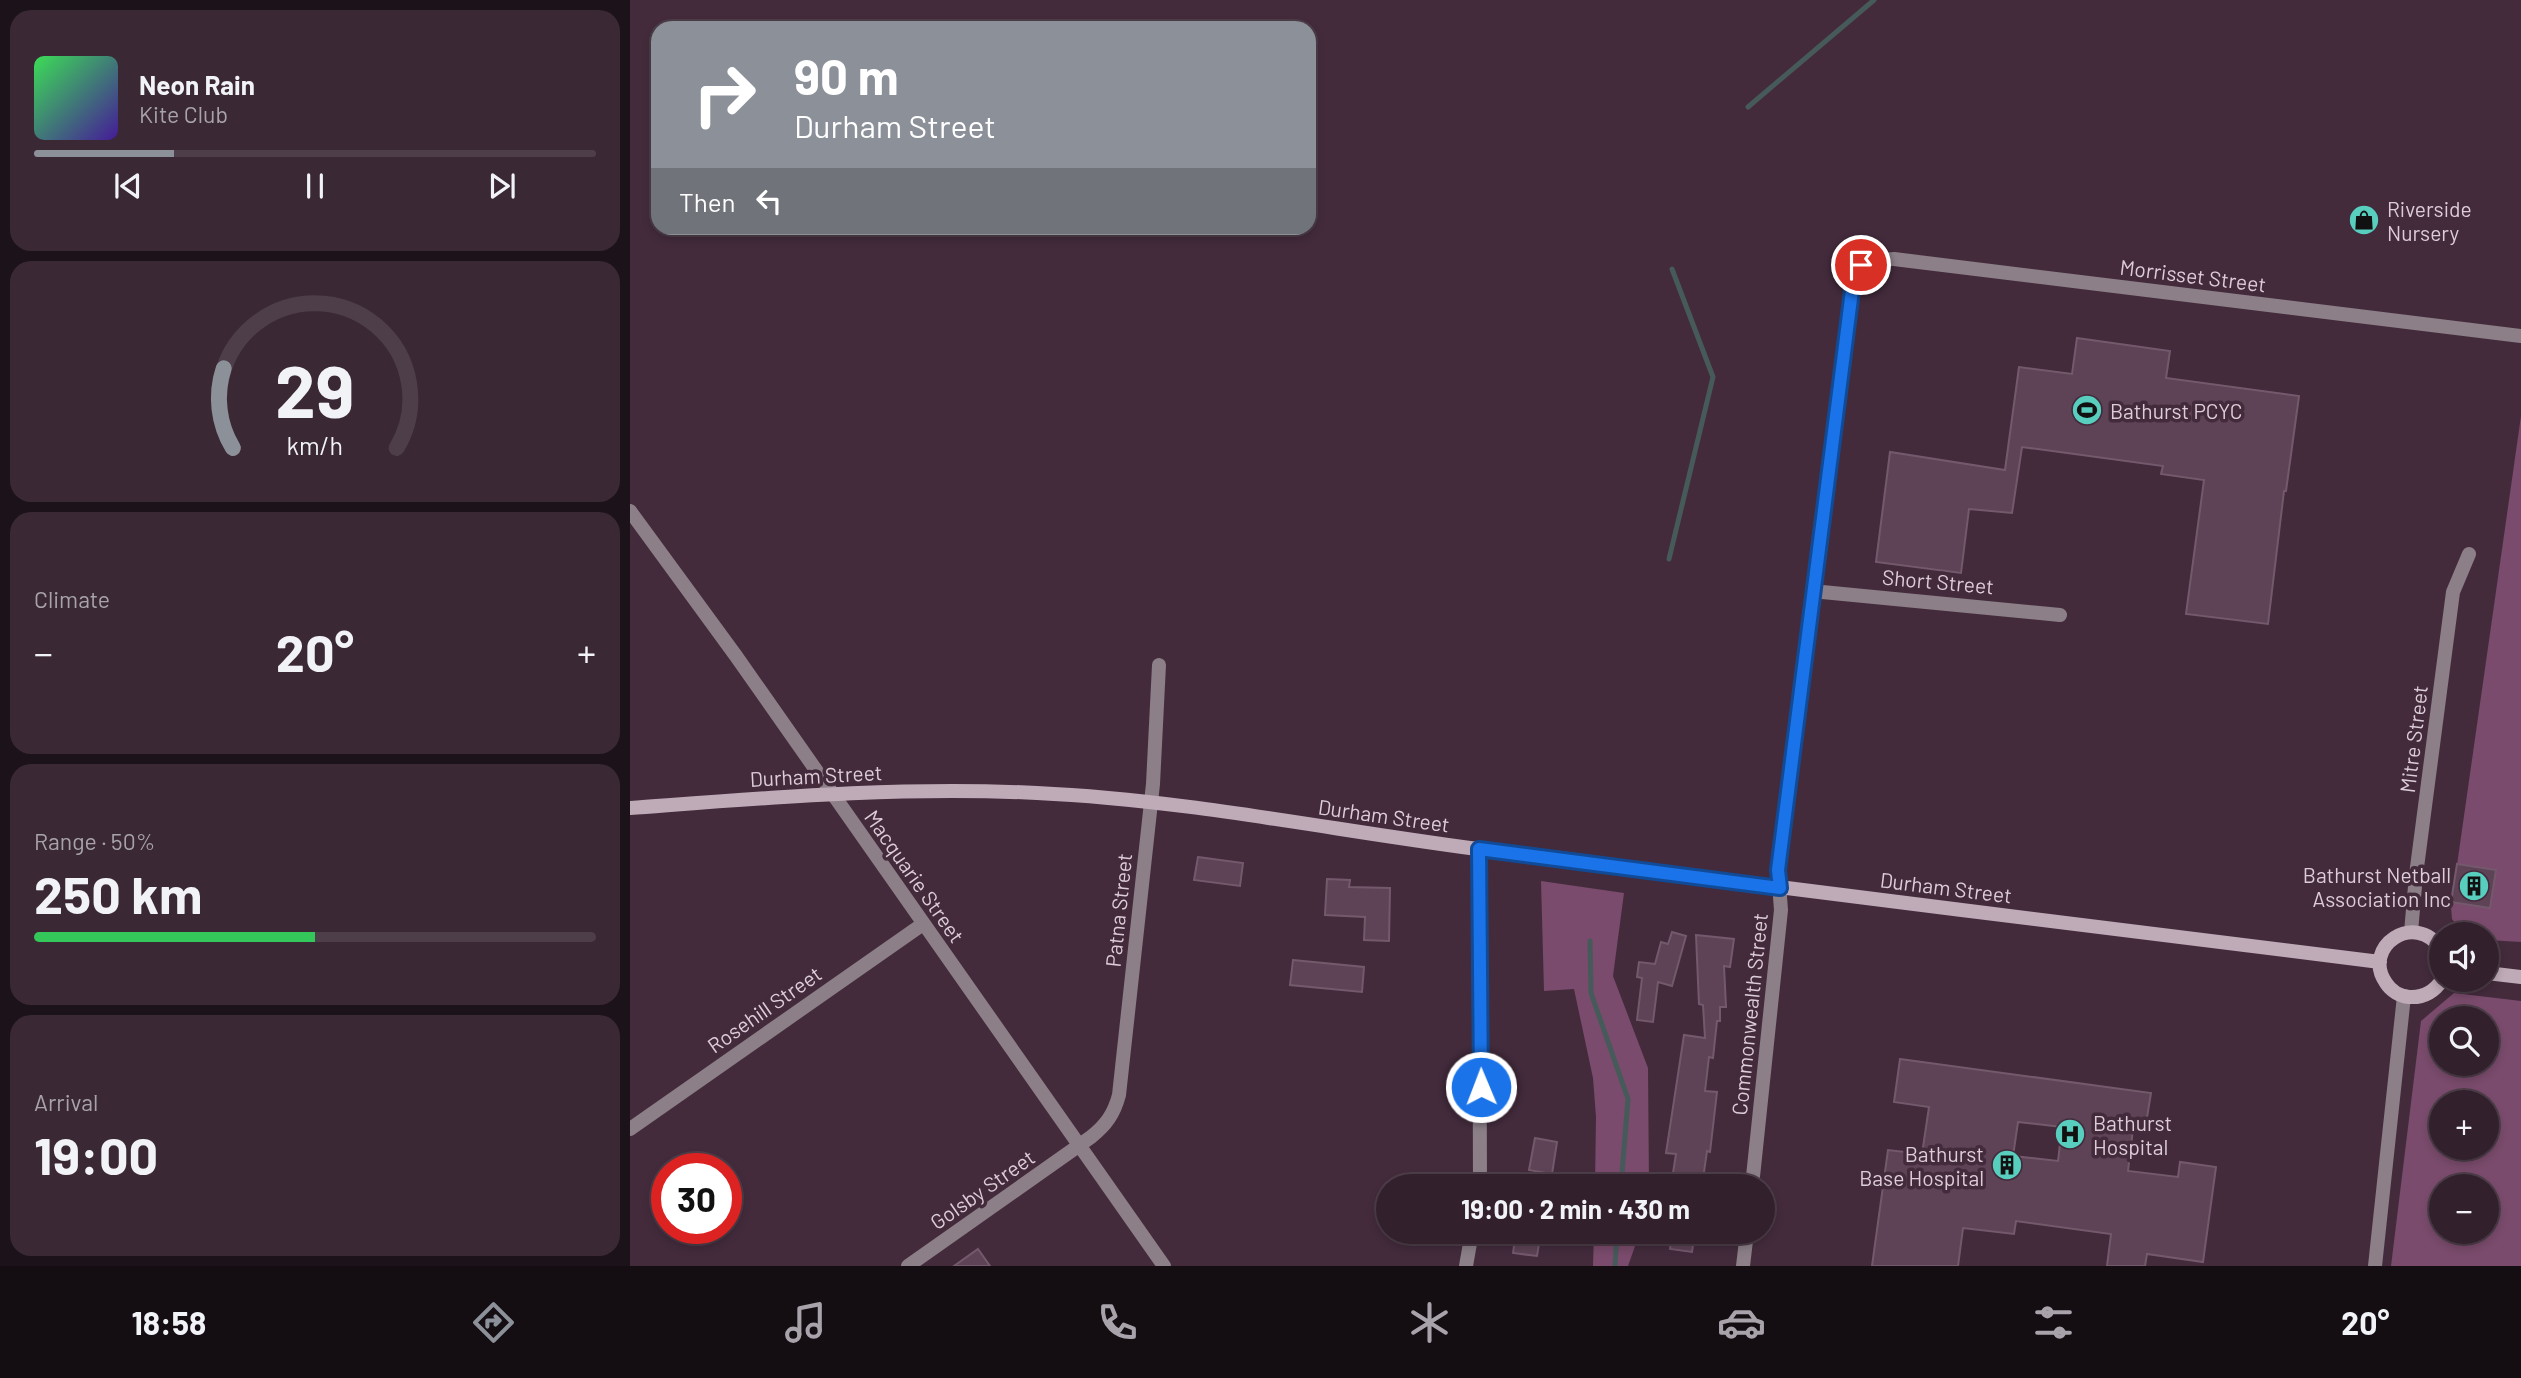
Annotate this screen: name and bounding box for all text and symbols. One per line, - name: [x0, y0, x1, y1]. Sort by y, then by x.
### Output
- text: 90 m: [794, 46, 899, 105]
- icon: right: [679, 49, 770, 140]
- text: Neon Rain: [139, 69, 255, 100]
- text: Kite Club: [139, 100, 228, 128]
- text: Durham Street: [794, 106, 996, 144]
- icon: previous: [109, 167, 147, 205]
- icon: pause: [296, 167, 334, 205]
- icon: next: [483, 167, 521, 205]
- icon: left: [750, 182, 788, 220]
- text: Then: [679, 186, 736, 217]
- place label: Riverside Nursery: [2387, 196, 2472, 245]
- shop icon: Riverside Nursery: [2347, 203, 2381, 237]
- pin: [1831, 235, 1891, 295]
- icon: arrive: [1842, 246, 1880, 284]
- street label: Morrisset Street: [2118, 254, 2268, 296]
- text: 29: [275, 345, 355, 433]
- sports icon: Bathurst PCYC: [2070, 393, 2104, 427]
- place label: Bathurst PCYC: [2110, 398, 2242, 423]
- text: km/h: [287, 430, 343, 460]
- street label: Short Street: [1881, 564, 1995, 598]
- text: Climate: [34, 585, 110, 613]
- text: 20°: [276, 620, 354, 682]
- text: −: [34, 629, 53, 675]
- text: +: [577, 629, 596, 675]
- street label: Mitre Street: [2394, 684, 2432, 794]
- street label: Durham Street: [749, 759, 883, 791]
- street label: Durham Street: [1317, 793, 1451, 837]
- street label: Macquarie Street: [860, 805, 970, 947]
- text: Range · 50%: [34, 827, 155, 855]
- street label: Patna Street: [1100, 852, 1136, 968]
- text: 250 km: [34, 862, 202, 924]
- place label: Bathurst Netball Association Inc: [2303, 862, 2451, 911]
- street label: Durham Street: [1879, 867, 2013, 907]
- building icon: Bathurst Netball Association Inc: [2457, 869, 2491, 903]
- street label: Commonwealth Street: [1726, 912, 1772, 1116]
- map controls: [2429, 922, 2499, 1244]
- button: sound: [2429, 922, 2499, 992]
- street label: Rosehill Street: [702, 961, 826, 1057]
- button: search: [2429, 1006, 2499, 1076]
- position arrow: [1444, 1050, 1518, 1124]
- text: Arrival: [34, 1088, 98, 1116]
- button: +: [2429, 1090, 2499, 1160]
- place label: Bathurst Hospital: [2093, 1110, 2172, 1159]
- hospital icon: Bathurst Hospital: [2053, 1117, 2087, 1151]
- text: 19:00: [34, 1123, 158, 1185]
- place label: Bathurst Base Hospital: [1859, 1141, 1984, 1190]
- street label: Golsby Street: [925, 1144, 1039, 1234]
- building icon: Bathurst Base Hospital: [1990, 1148, 2024, 1182]
- speed limit sign: 30: [651, 1153, 742, 1244]
- button: −: [2429, 1174, 2499, 1244]
- text: 19:00 · 2 min · 430 m: [1461, 1193, 1690, 1224]
- icon: directions: [469, 1298, 518, 1347]
- icon: music: [781, 1298, 830, 1347]
- icon: phone: [1093, 1298, 1142, 1347]
- icon: climate: [1405, 1298, 1454, 1347]
- icon: car: [1717, 1298, 1766, 1347]
- icon: filters: [2029, 1298, 2078, 1347]
- text: 18:58: [131, 1303, 206, 1341]
- text: 20°: [2341, 1303, 2389, 1341]

